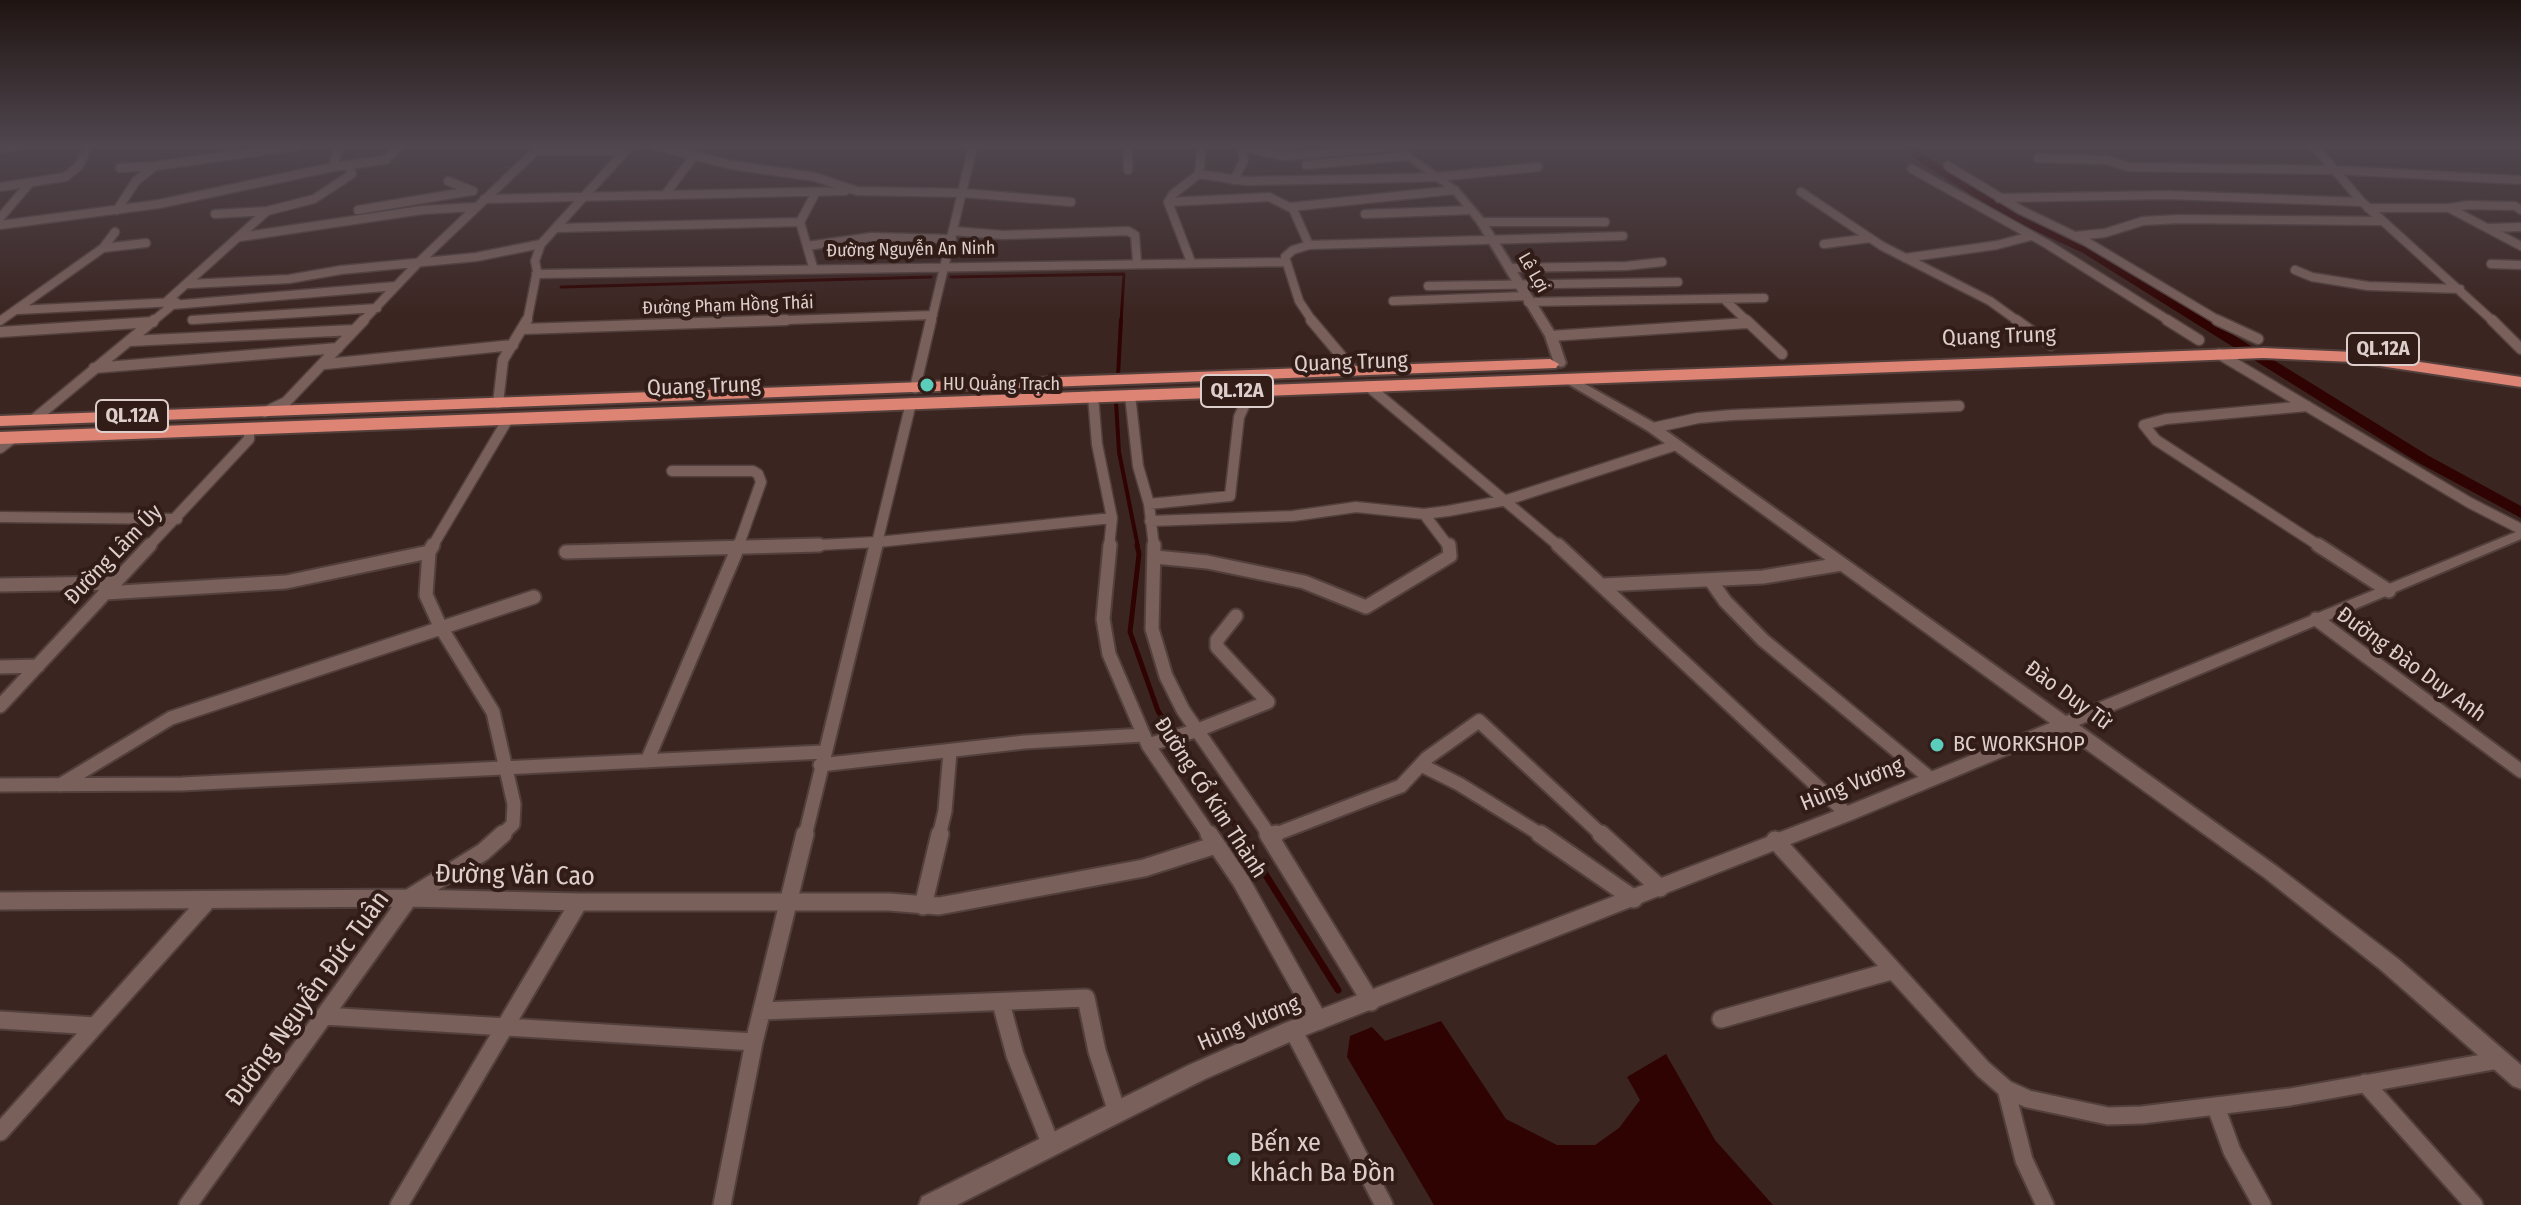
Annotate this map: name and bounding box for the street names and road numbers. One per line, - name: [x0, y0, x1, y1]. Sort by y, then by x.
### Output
- street label: Đường Nguyễn An Ninh: [826, 238, 996, 262]
- street label: Lê Lợi: [1513, 249, 1553, 297]
- street label: Đường Phạm Hồng Thái: [642, 292, 814, 320]
- street label: Quang Trung: [1942, 322, 2056, 352]
- road number: QL.12A: [2347, 333, 2419, 365]
- street label: Quang Trung: [1294, 348, 1408, 378]
- street label: Quang Trung: [647, 372, 761, 402]
- road number: QL.12A: [1201, 375, 1273, 407]
- road number: QL.12A: [96, 400, 168, 432]
- street label: Đường Lâm Úy: [60, 499, 168, 611]
- street label: Đường Đào Duy Anh: [2331, 602, 2491, 728]
- street label: Đào Duy Từ: [2019, 656, 2117, 736]
- street label: Đường Cổ Kim Thành: [1148, 713, 1272, 883]
- street label: Hùng Vương: [1797, 752, 1907, 818]
- street label: Đường Văn Cao: [435, 859, 595, 893]
- street label: Đường Nguyễn Đức Tuân: [219, 885, 397, 1113]
- street label: Hùng Vương: [1194, 991, 1304, 1057]

